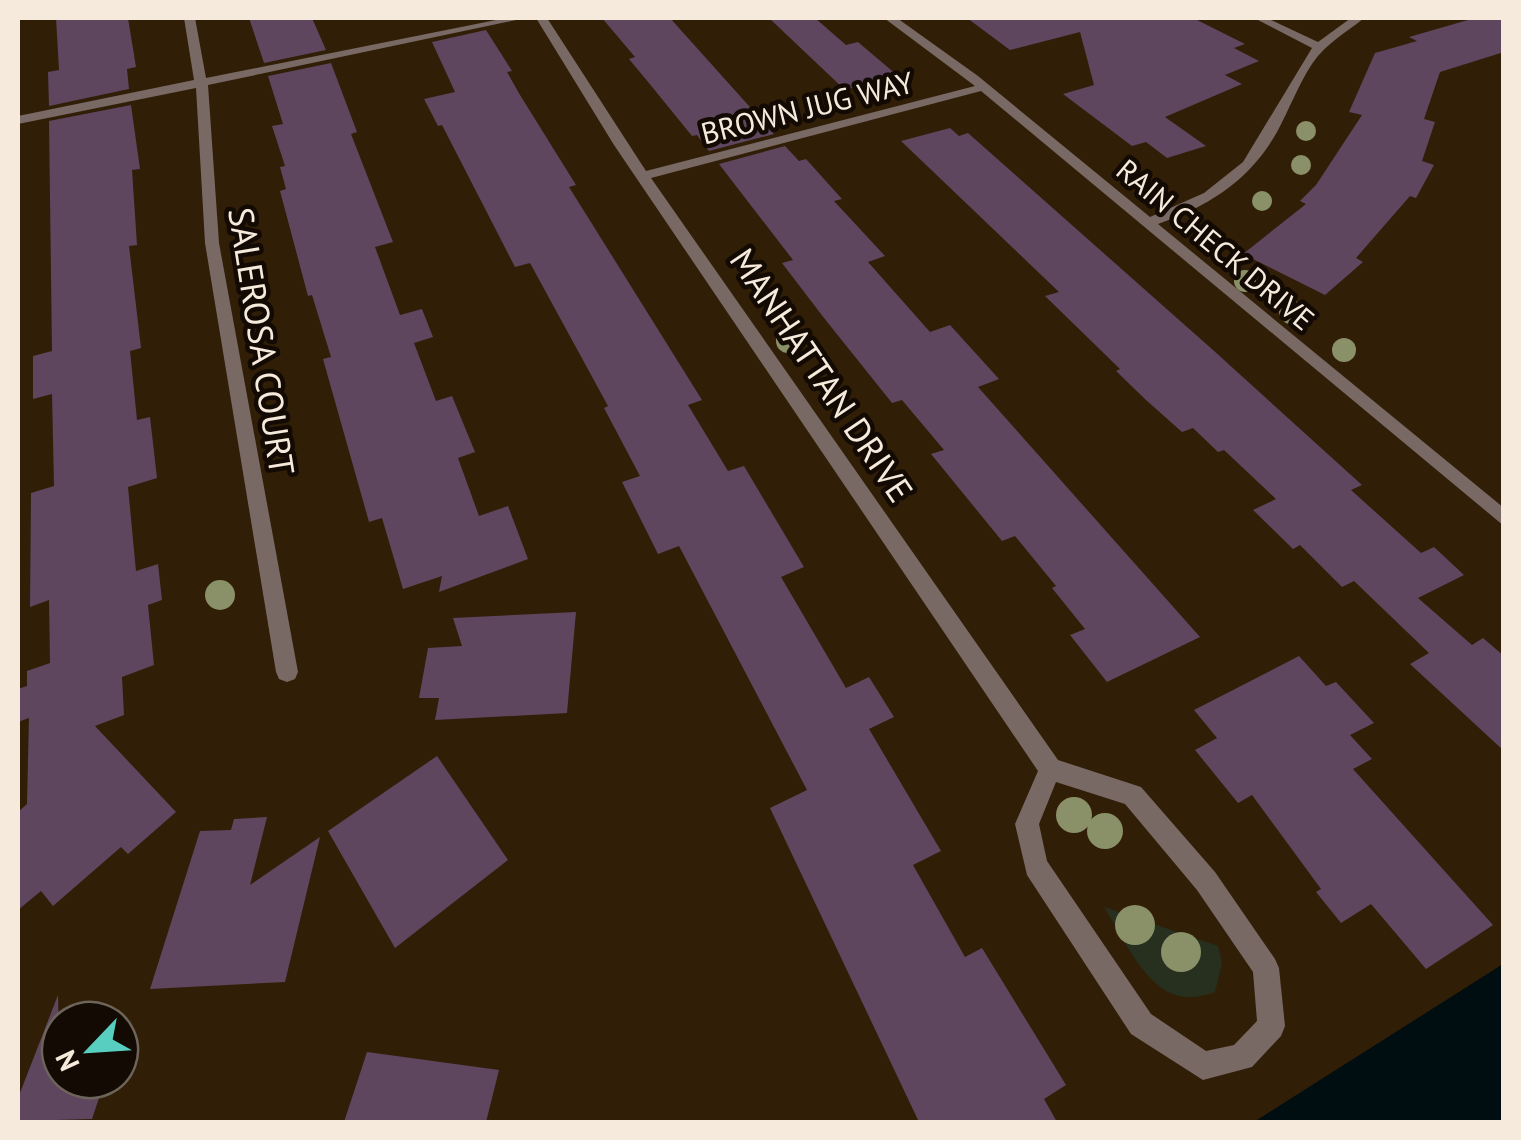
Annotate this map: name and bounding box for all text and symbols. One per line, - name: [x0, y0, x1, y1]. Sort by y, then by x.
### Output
- street label: BROWN JUG WAY: [697, 62, 917, 152]
- street label: RAIN CHECK DRIVE: [1109, 150, 1323, 338]
- street label: SALEROSA COURT: [218, 204, 306, 478]
- street label: MANHATTAN DRIVE: [720, 239, 924, 511]
- north arrow: [40, 1000, 140, 1100]
- text: N: [46, 1045, 88, 1077]

